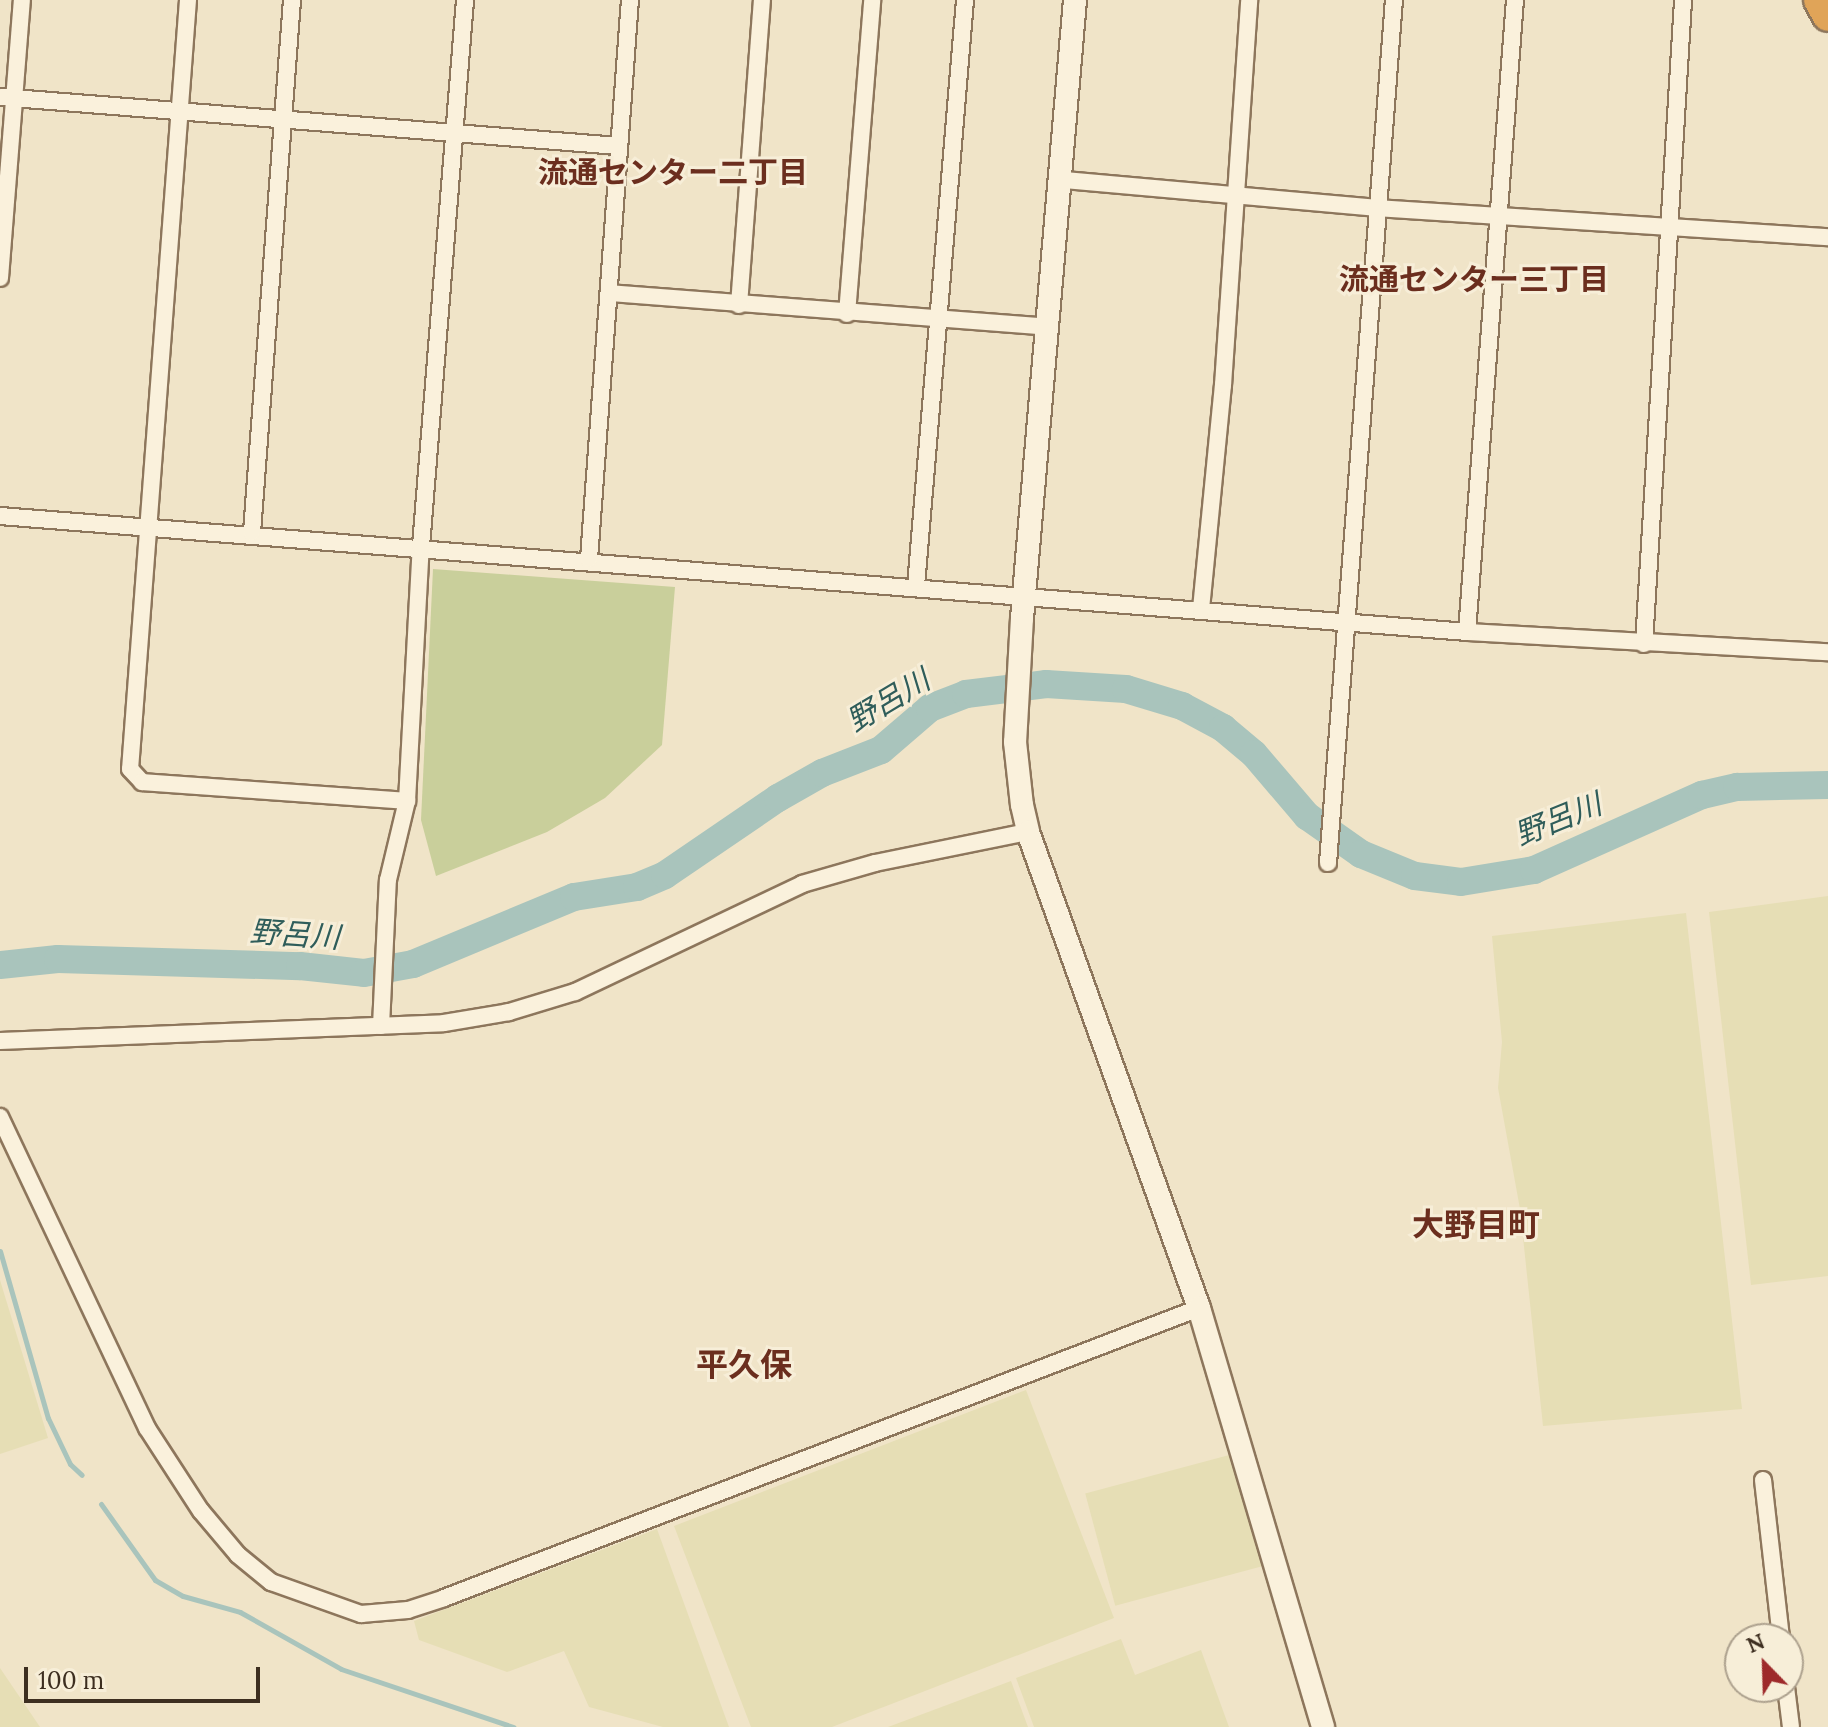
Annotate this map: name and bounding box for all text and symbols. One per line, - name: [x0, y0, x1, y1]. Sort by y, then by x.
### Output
- district label: 流通センター二丁目: [538, 154, 808, 190]
- district label: 流通センター三丁目: [1339, 261, 1609, 297]
- water label: 野呂川: [840, 661, 936, 739]
- water label: 野呂川: [1510, 785, 1606, 853]
- water label: 野呂川: [249, 913, 341, 955]
- district label: 大野目町: [1412, 1206, 1540, 1244]
- district label: 平久保: [696, 1346, 792, 1384]
- north arrow: [1724, 1623, 1804, 1703]
- text: N: [1742, 1627, 1769, 1659]
- scale bar: [28, 1651, 264, 1701]
- text: 100 m: [38, 1665, 104, 1696]

